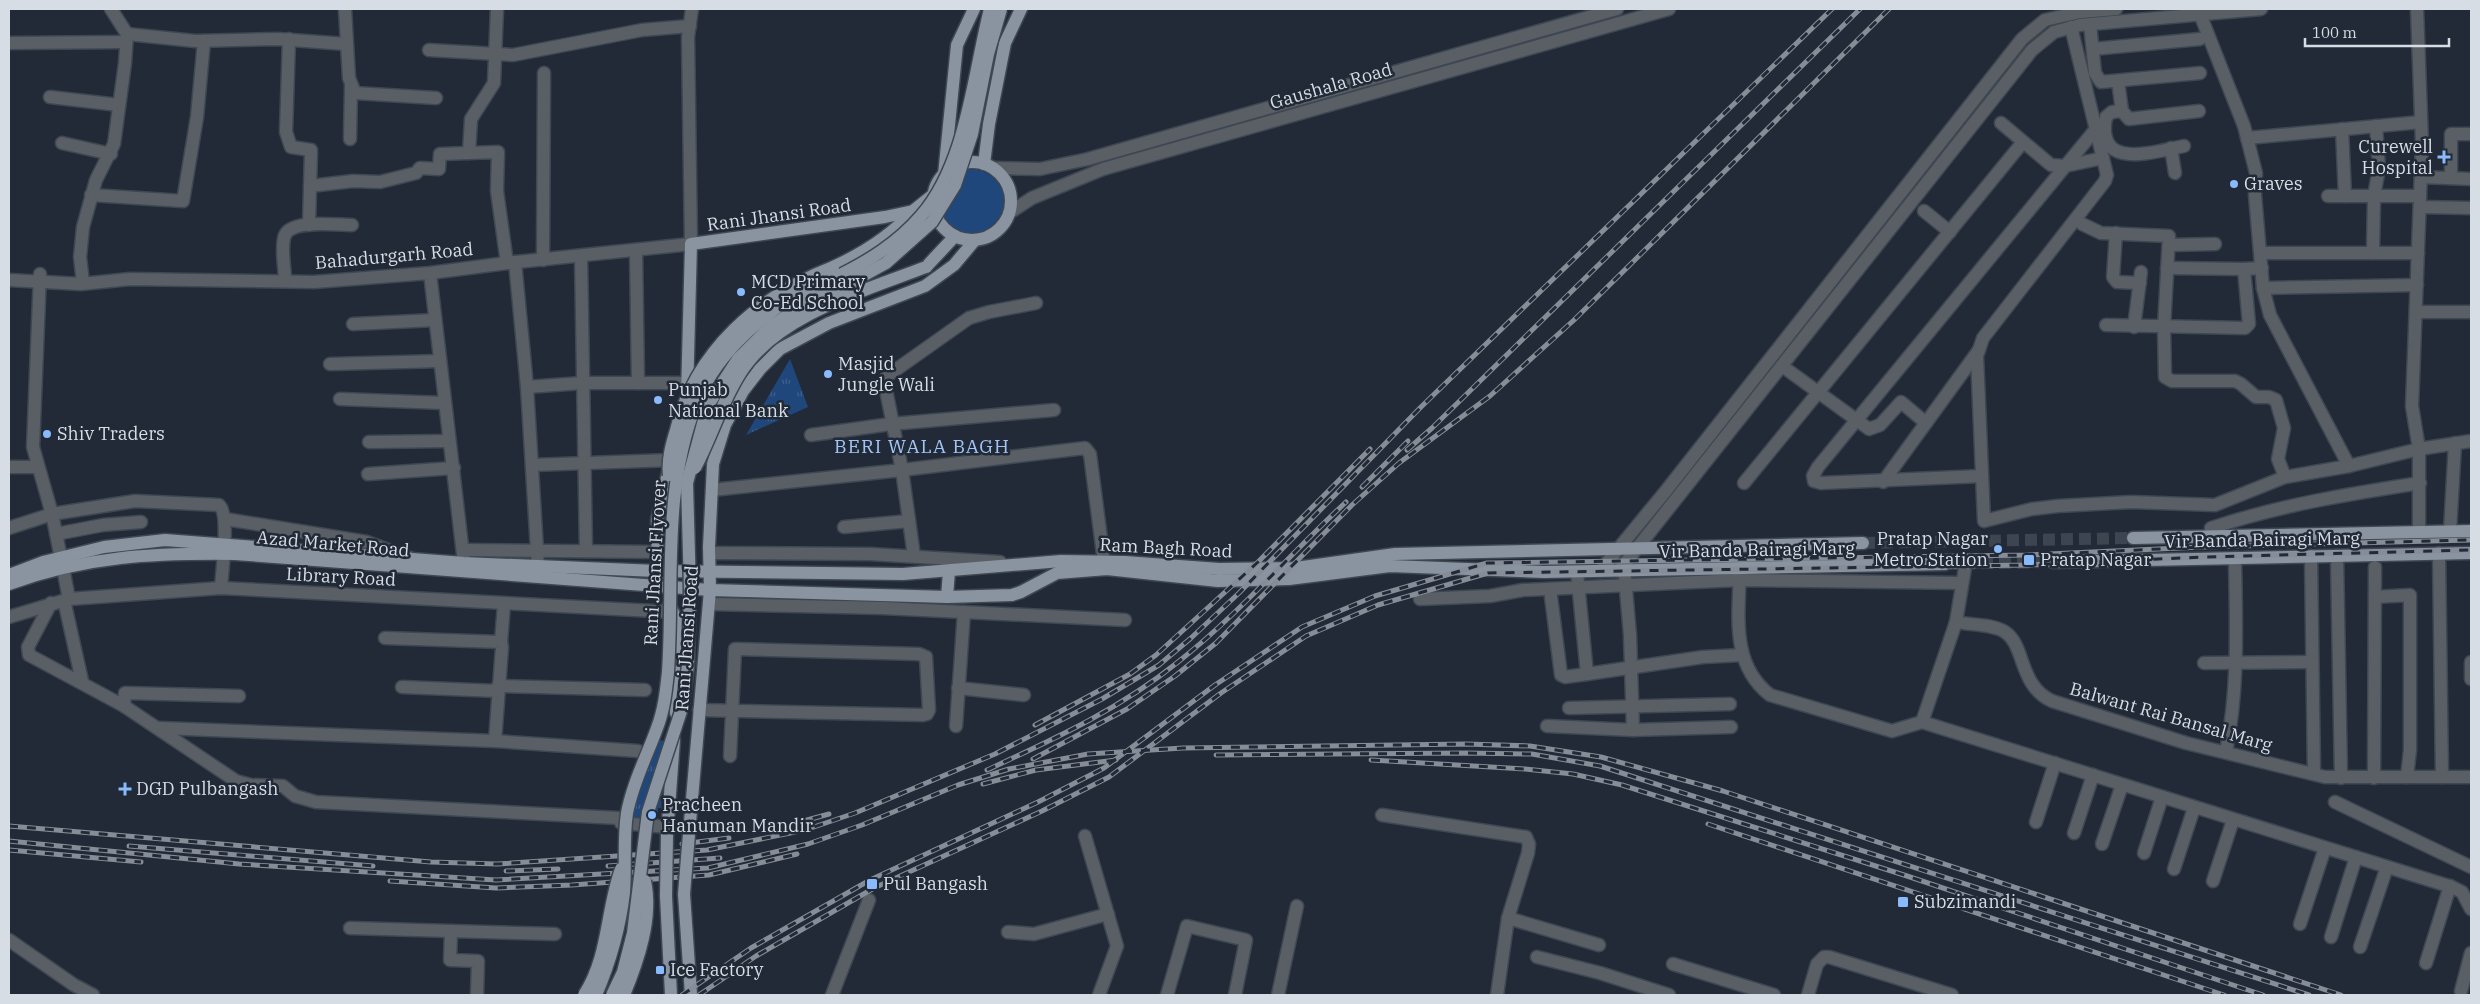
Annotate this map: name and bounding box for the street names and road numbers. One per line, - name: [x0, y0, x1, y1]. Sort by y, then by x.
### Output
- street label: Gaushala Road: [1267, 57, 1395, 114]
- street label: Rani Jhansi Road: [705, 193, 853, 236]
- street label: Bahadurgarh Road: [314, 237, 474, 274]
- street label: Rani Jhansi Flyover: [639, 480, 670, 646]
- street label: Azad Market Road: [256, 525, 411, 562]
- street label: Vir Banda Bairagi Marg: [2164, 526, 2360, 553]
- street label: Ram Bagh Road: [1099, 533, 1233, 562]
- street label: Vir Banda Bairagi Marg: [1659, 536, 1855, 563]
- street label: Library Road: [285, 562, 397, 591]
- street label: Rani Jhansi Road: [670, 564, 703, 711]
- street label: Balwant Rai Bansal Marg: [2067, 677, 2275, 757]

